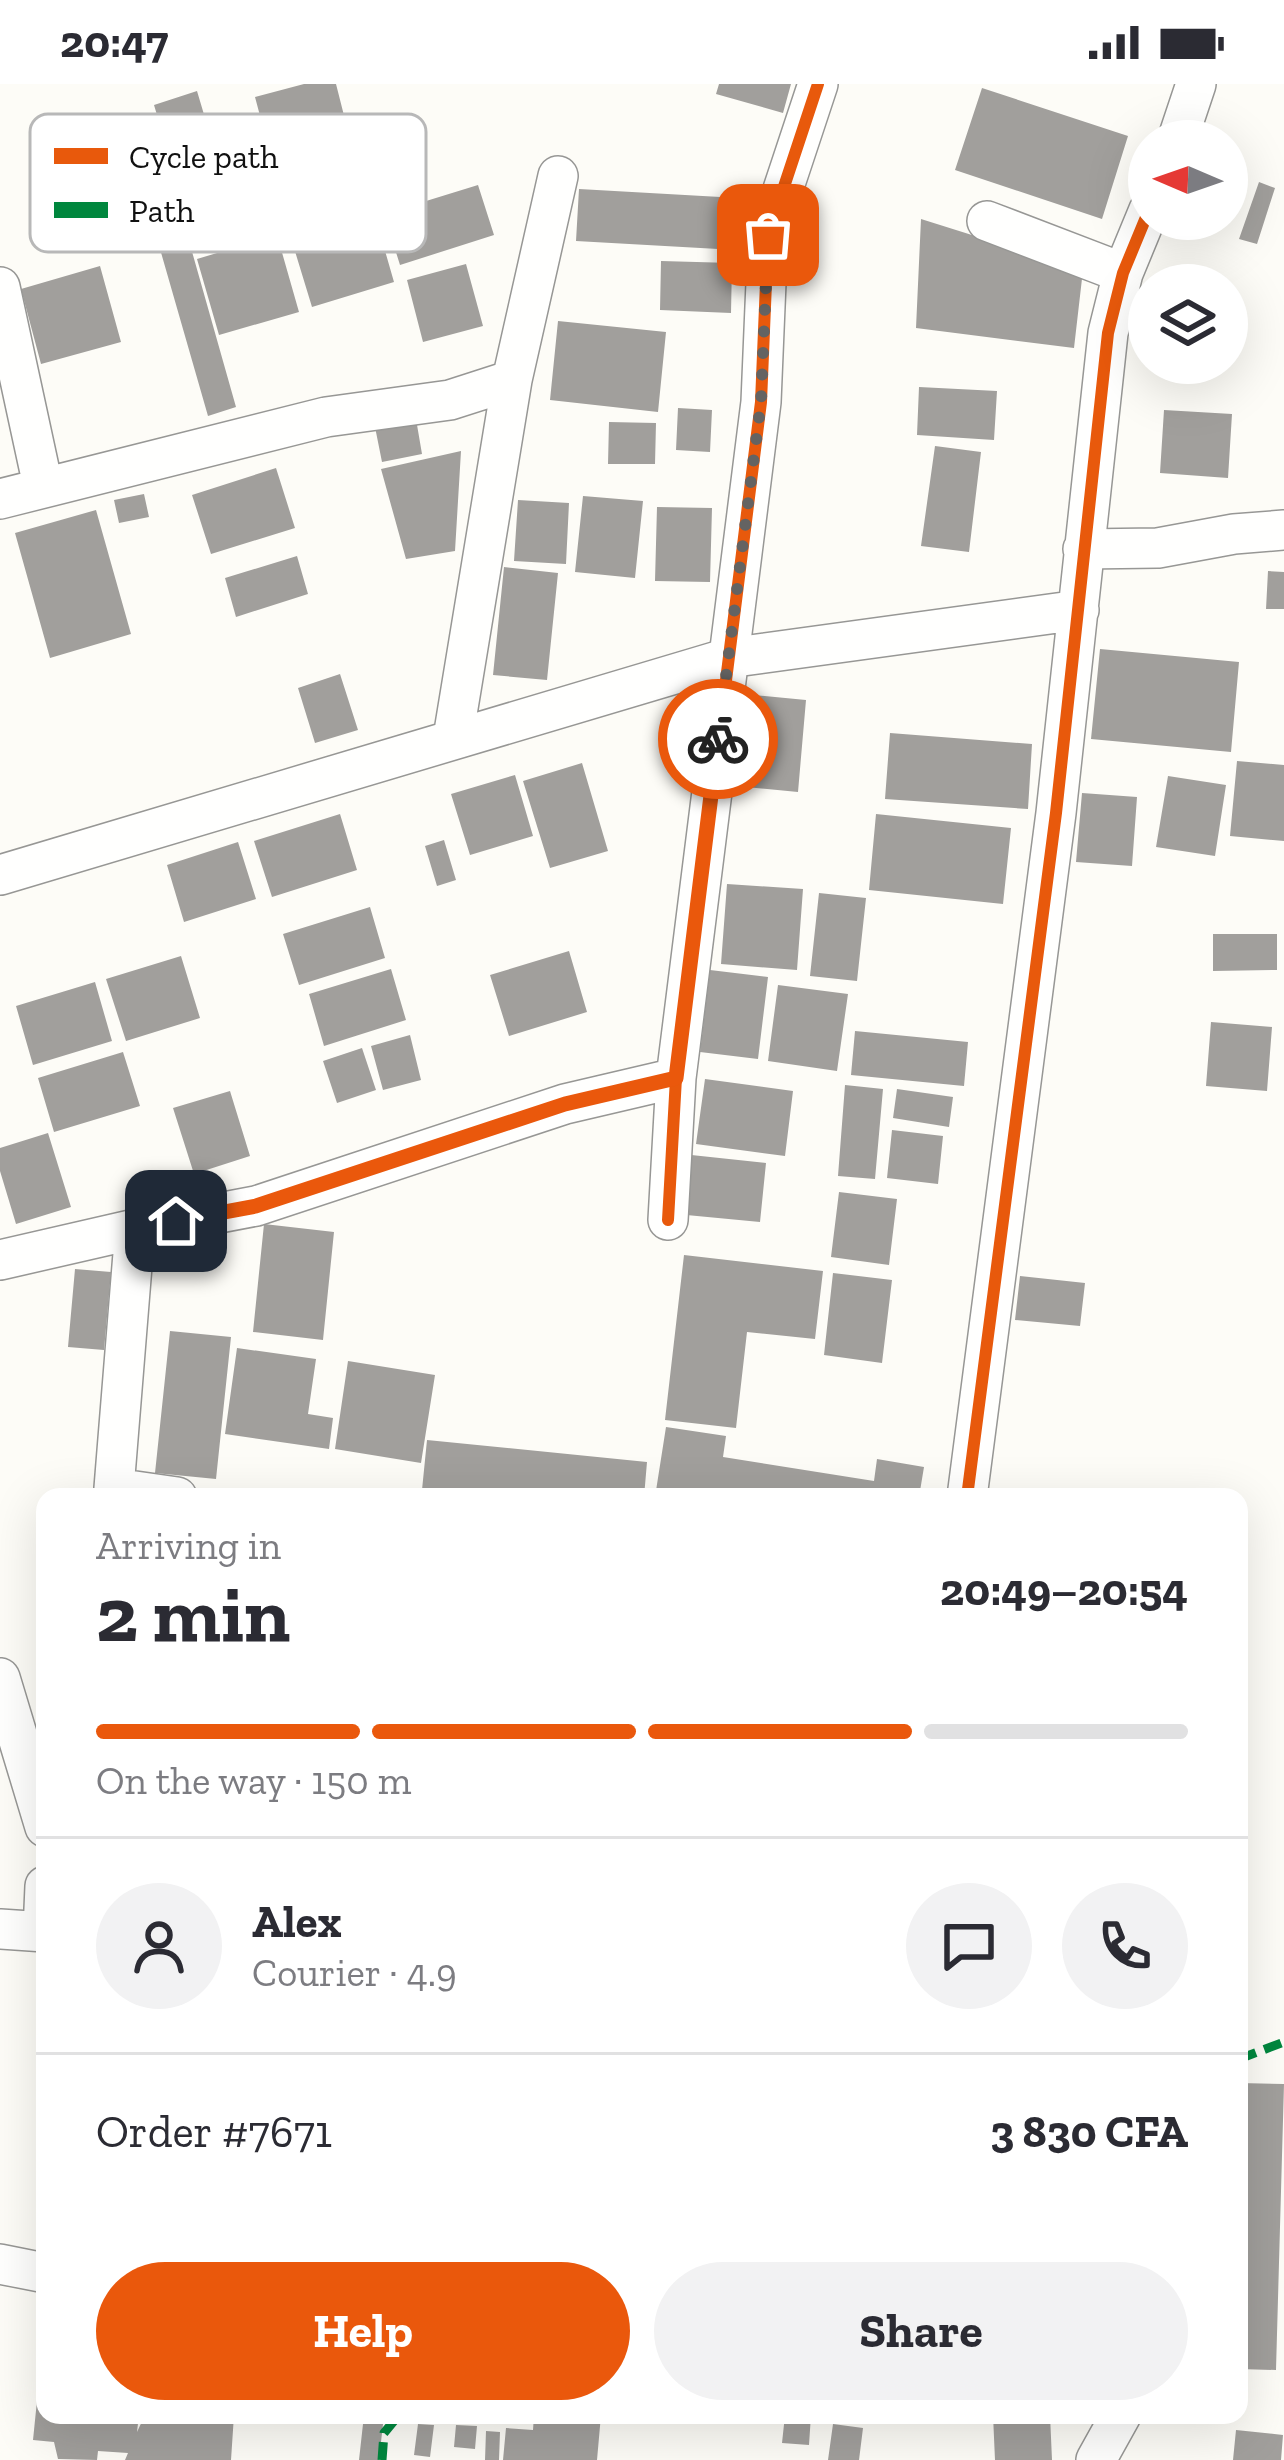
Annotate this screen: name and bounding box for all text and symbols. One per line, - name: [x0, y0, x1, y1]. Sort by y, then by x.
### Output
- text: 20:47: [60, 15, 168, 69]
- legend: [30, 114, 426, 252]
- north arrow: [1128, 120, 1248, 240]
- map controls: [1128, 120, 1248, 384]
- text: Cycle path: [129, 137, 279, 176]
- pin: [717, 184, 819, 286]
- text: Path: [129, 191, 195, 230]
- icon: bag: [735, 202, 801, 268]
- button: layers: [1128, 264, 1248, 384]
- courier: [658, 679, 778, 799]
- icon: bike: [685, 706, 751, 772]
- pin: [125, 1170, 227, 1272]
- icon: home: [143, 1188, 209, 1254]
- text: Arriving in: [96, 1522, 281, 1569]
- text: 20:49–20:54: [940, 1563, 1188, 1617]
- text: 2 min: [96, 1567, 290, 1661]
- text: On the way · 150 m: [96, 1757, 411, 1804]
- button: person: [96, 1883, 222, 2009]
- button: chat: [906, 1883, 1032, 2009]
- button: phone: [1062, 1883, 1188, 2009]
- text: Alex: [252, 1895, 342, 1949]
- text: Courier · 4.9: [252, 1949, 457, 1996]
- text: Order #7671: [96, 2105, 332, 2159]
- text: 3 830 CFA: [990, 2105, 1188, 2159]
- button: Help: [96, 2262, 630, 2400]
- button: Share: [654, 2262, 1188, 2400]

